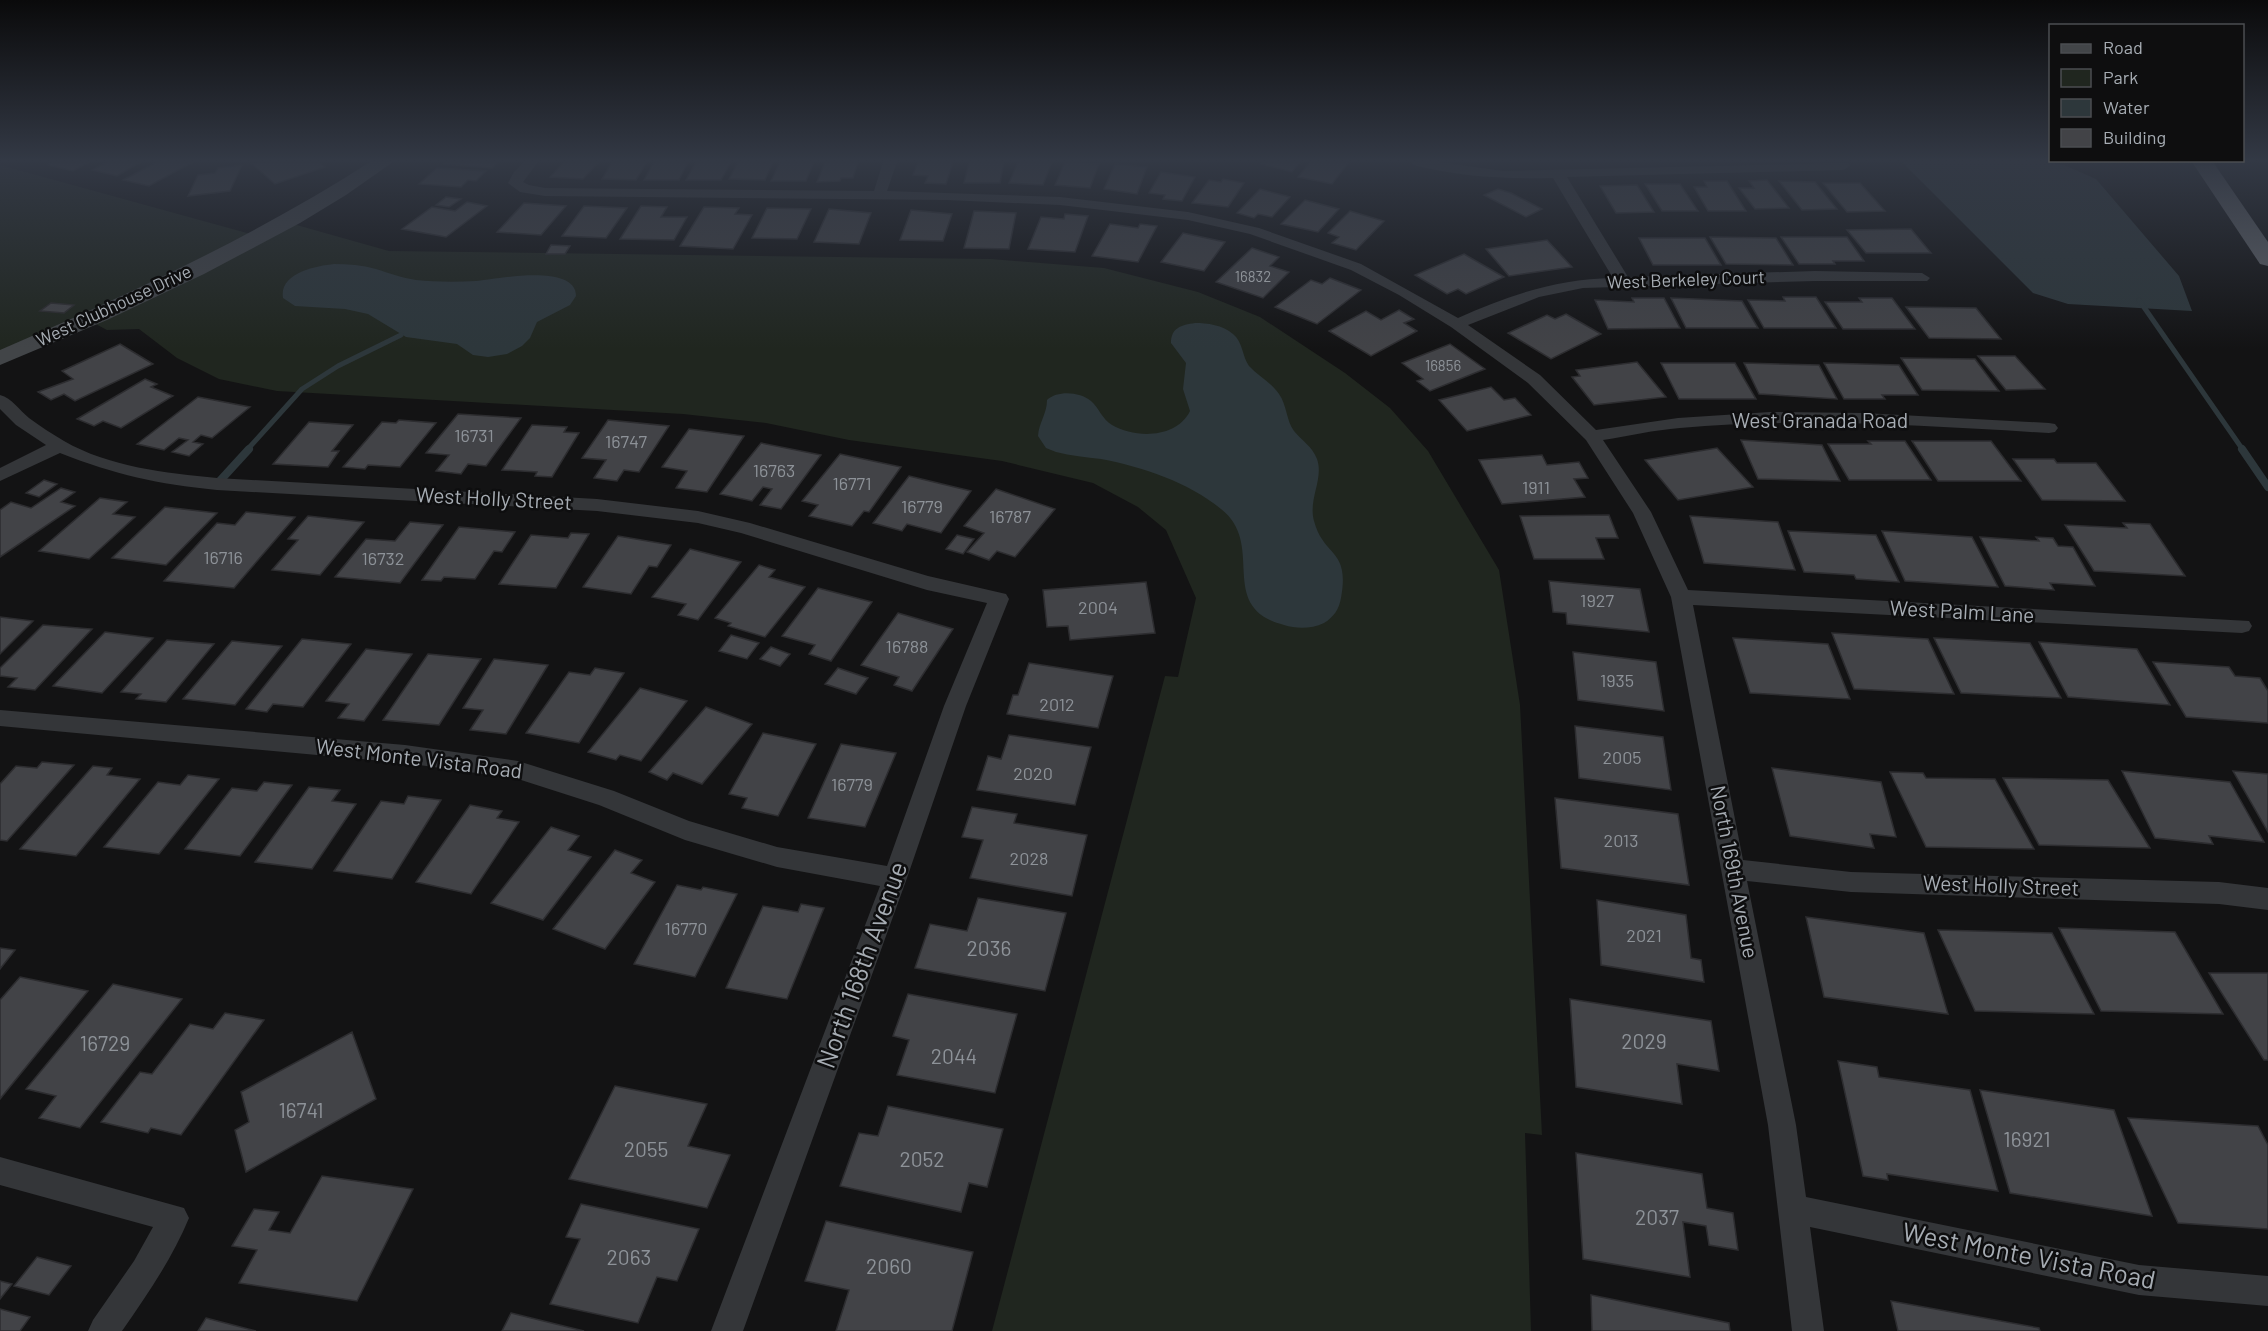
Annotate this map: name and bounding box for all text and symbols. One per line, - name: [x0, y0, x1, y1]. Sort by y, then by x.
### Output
- legend: [2049, 24, 2244, 162]
- text: Road: [2103, 36, 2143, 58]
- text: Park: [2103, 66, 2138, 88]
- text: Water: [2103, 96, 2150, 118]
- text: Building: [2103, 126, 2166, 148]
- street label: West Clubhouse Drive: [32, 259, 195, 351]
- street label: West Berkeley Court: [1607, 265, 1765, 293]
- house number: 16832: [1235, 267, 1271, 285]
- house number: 16856: [1425, 356, 1461, 374]
- street label: West Granada Road: [1732, 407, 1908, 432]
- house number: 16731: [454, 424, 494, 446]
- house number: 16747: [605, 430, 647, 452]
- house number: 16763: [753, 459, 795, 481]
- house number: 16771: [833, 472, 871, 494]
- house number: 1911: [1522, 476, 1550, 498]
- street label: West Holly Street: [415, 481, 573, 514]
- house number: 16779: [901, 495, 943, 517]
- house number: 16787: [989, 505, 1031, 527]
- house number: 16716: [203, 546, 243, 568]
- house number: 16732: [361, 547, 405, 569]
- house number: 1927: [1580, 589, 1614, 611]
- street label: West Palm Lane: [1889, 594, 2035, 627]
- house number: 2004: [1078, 596, 1118, 618]
- house number: 16788: [886, 635, 928, 657]
- house number: 1935: [1600, 669, 1634, 691]
- house number: 2012: [1039, 693, 1075, 715]
- street label: West Monte Vista Road: [315, 732, 524, 783]
- house number: 2005: [1602, 746, 1642, 768]
- house number: 2020: [1013, 762, 1053, 784]
- house number: 16779: [831, 773, 873, 795]
- street label: North 169th Avenue: [1706, 783, 1765, 960]
- house number: 2013: [1604, 829, 1638, 851]
- house number: 2028: [1010, 847, 1048, 869]
- street label: North 168th Avenue: [809, 857, 912, 1072]
- street label: West Holly Street: [1922, 869, 2080, 900]
- house number: 16770: [665, 917, 707, 939]
- house number: 2021: [1626, 924, 1662, 946]
- house number: 2036: [967, 935, 1011, 960]
- house number: 2029: [1621, 1028, 1667, 1053]
- house number: 16729: [80, 1030, 130, 1055]
- house number: 2044: [931, 1043, 977, 1068]
- house number: 16741: [278, 1097, 324, 1122]
- house number: 16921: [2003, 1126, 2051, 1151]
- house number: 2055: [624, 1136, 668, 1161]
- house number: 2052: [899, 1146, 945, 1171]
- house number: 2037: [1635, 1204, 1679, 1229]
- street label: West Monte Vista Road: [1900, 1215, 2158, 1294]
- house number: 2063: [607, 1244, 651, 1269]
- house number: 2060: [866, 1253, 912, 1278]

